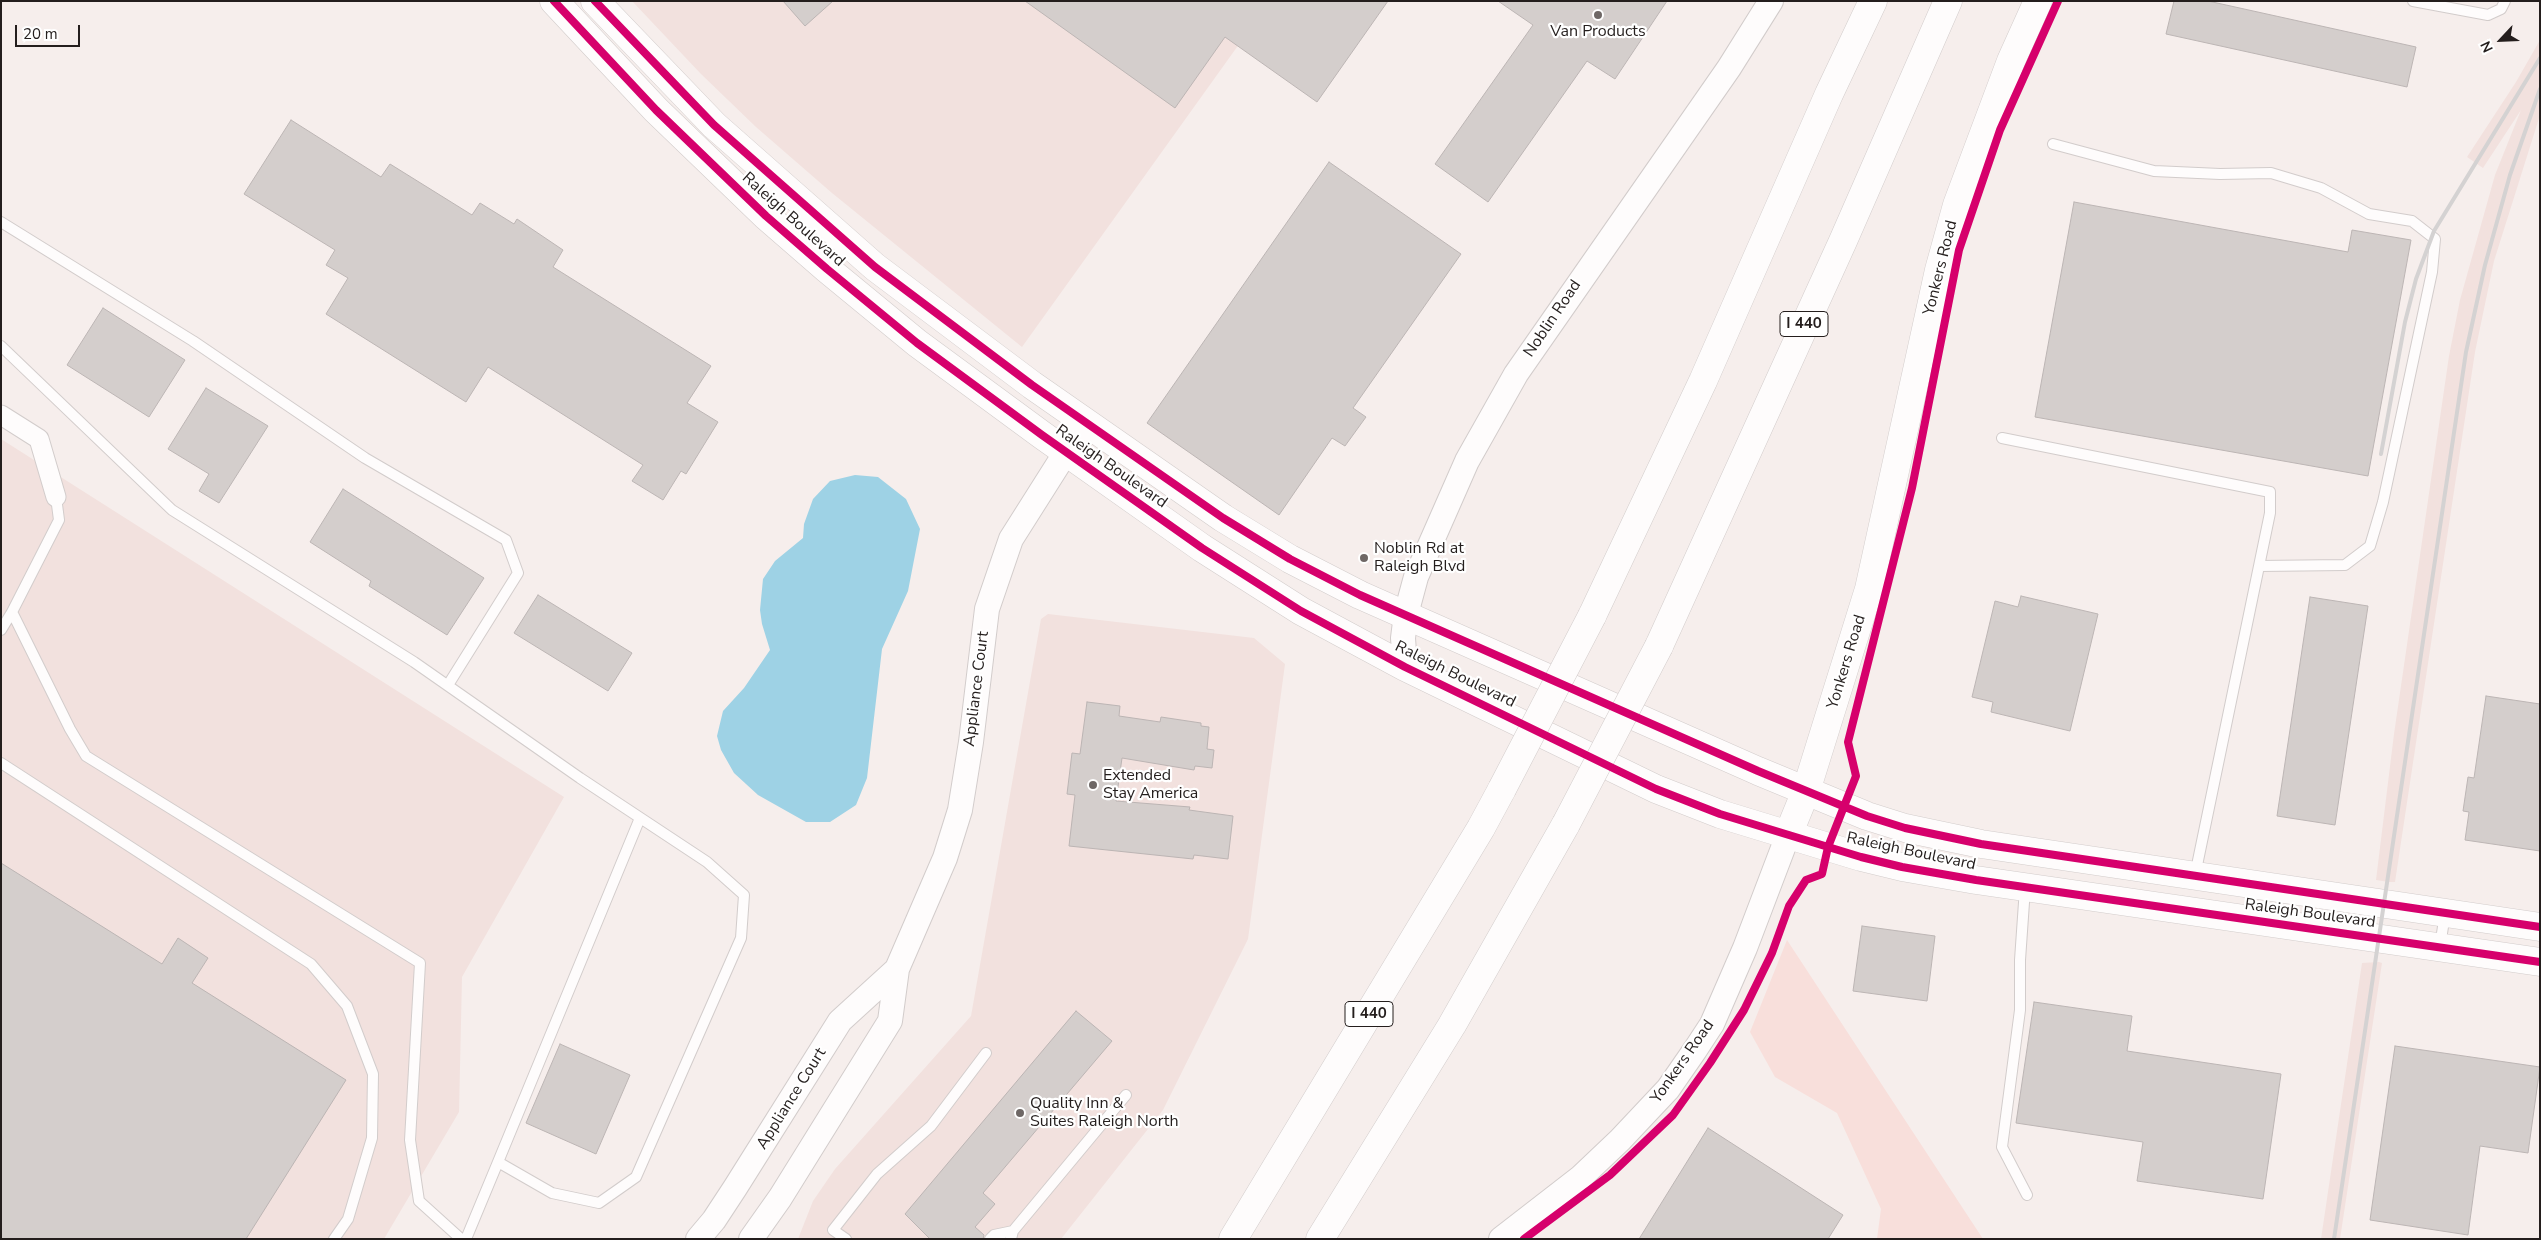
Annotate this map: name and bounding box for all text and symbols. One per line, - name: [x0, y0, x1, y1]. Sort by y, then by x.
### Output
- marker: Van Products: [1592, 9, 1604, 21]
- scale bar: [18, 15, 82, 47]
- north arrow: [2476, 15, 2526, 65]
- place label: Van Products: [1550, 22, 1646, 42]
- text: 20 m: [23, 24, 58, 44]
- text: N: [2476, 38, 2498, 55]
- street label: Raleigh Boulevard: [738, 169, 848, 271]
- street label: Yonkers Road: [1920, 218, 1962, 318]
- street label: Noblin Road: [1520, 277, 1586, 361]
- road number: I 440: [1780, 312, 1828, 336]
- street label: Raleigh Boulevard: [1051, 421, 1171, 513]
- place label: Noblin Rd at Raleigh Blvd: [1374, 539, 1465, 577]
- marker: Noblin Rd at Raleigh Blvd: [1358, 552, 1370, 564]
- street label: Yonkers Road: [1824, 613, 1870, 711]
- street label: Appliance Court: [960, 630, 994, 748]
- street label: Raleigh Boulevard: [1392, 637, 1518, 713]
- place label: Extended Stay America: [1103, 766, 1198, 804]
- marker: Extended Stay America: [1087, 779, 1099, 791]
- street label: Raleigh Boulevard: [1845, 829, 1977, 875]
- street label: Raleigh Boulevard: [2243, 895, 2377, 933]
- road number: I 440: [1345, 1002, 1393, 1026]
- street label: Yonkers Road: [1647, 1017, 1719, 1107]
- street label: Appliance Court: [753, 1045, 831, 1153]
- place label: Quality Inn & Suites Raleigh North: [1030, 1094, 1179, 1132]
- marker: Quality Inn & Suites Raleigh North: [1014, 1107, 1026, 1119]

